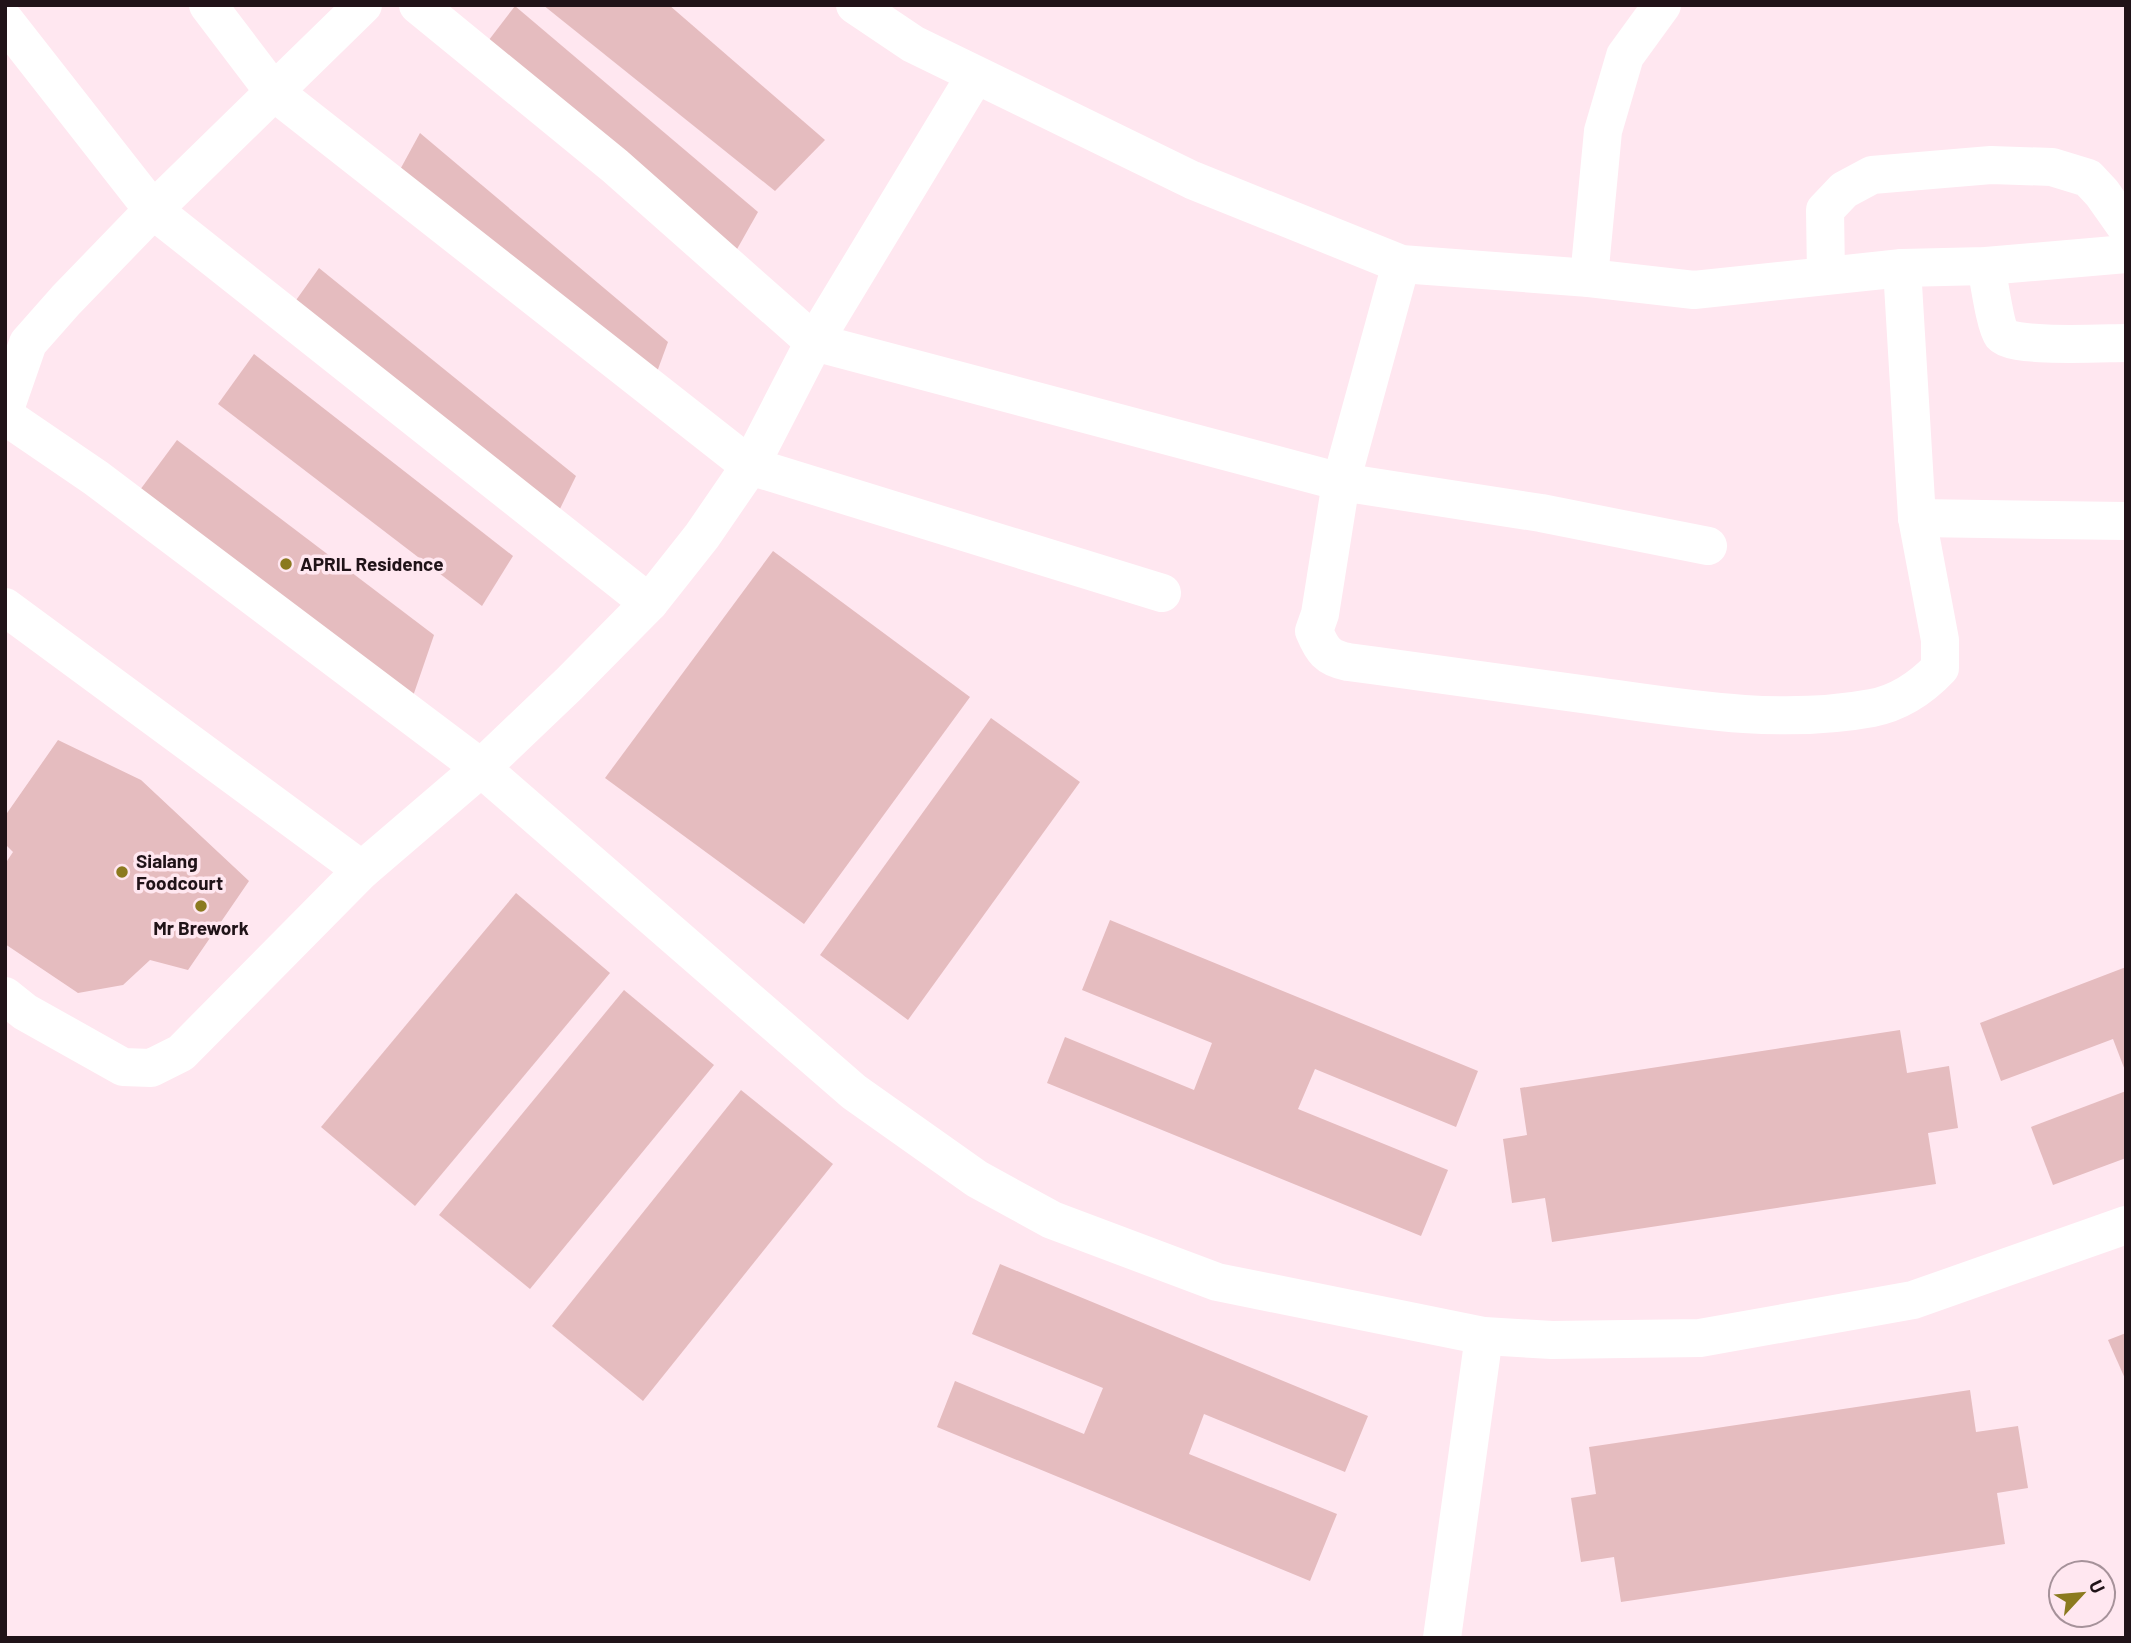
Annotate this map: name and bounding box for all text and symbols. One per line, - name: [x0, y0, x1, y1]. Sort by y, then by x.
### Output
- place label: APRIL Residence: [300, 552, 444, 575]
- marker: APRIL Residence: [278, 556, 294, 572]
- place label: Sialang Foodcourt: [136, 849, 223, 894]
- marker: Sialang Foodcourt: [114, 864, 130, 880]
- marker: Mr Brework: [193, 898, 209, 914]
- place label: Mr Brework: [153, 916, 249, 939]
- north arrow: [2047, 1559, 2117, 1629]
- text: U: [2085, 1576, 2111, 1597]

